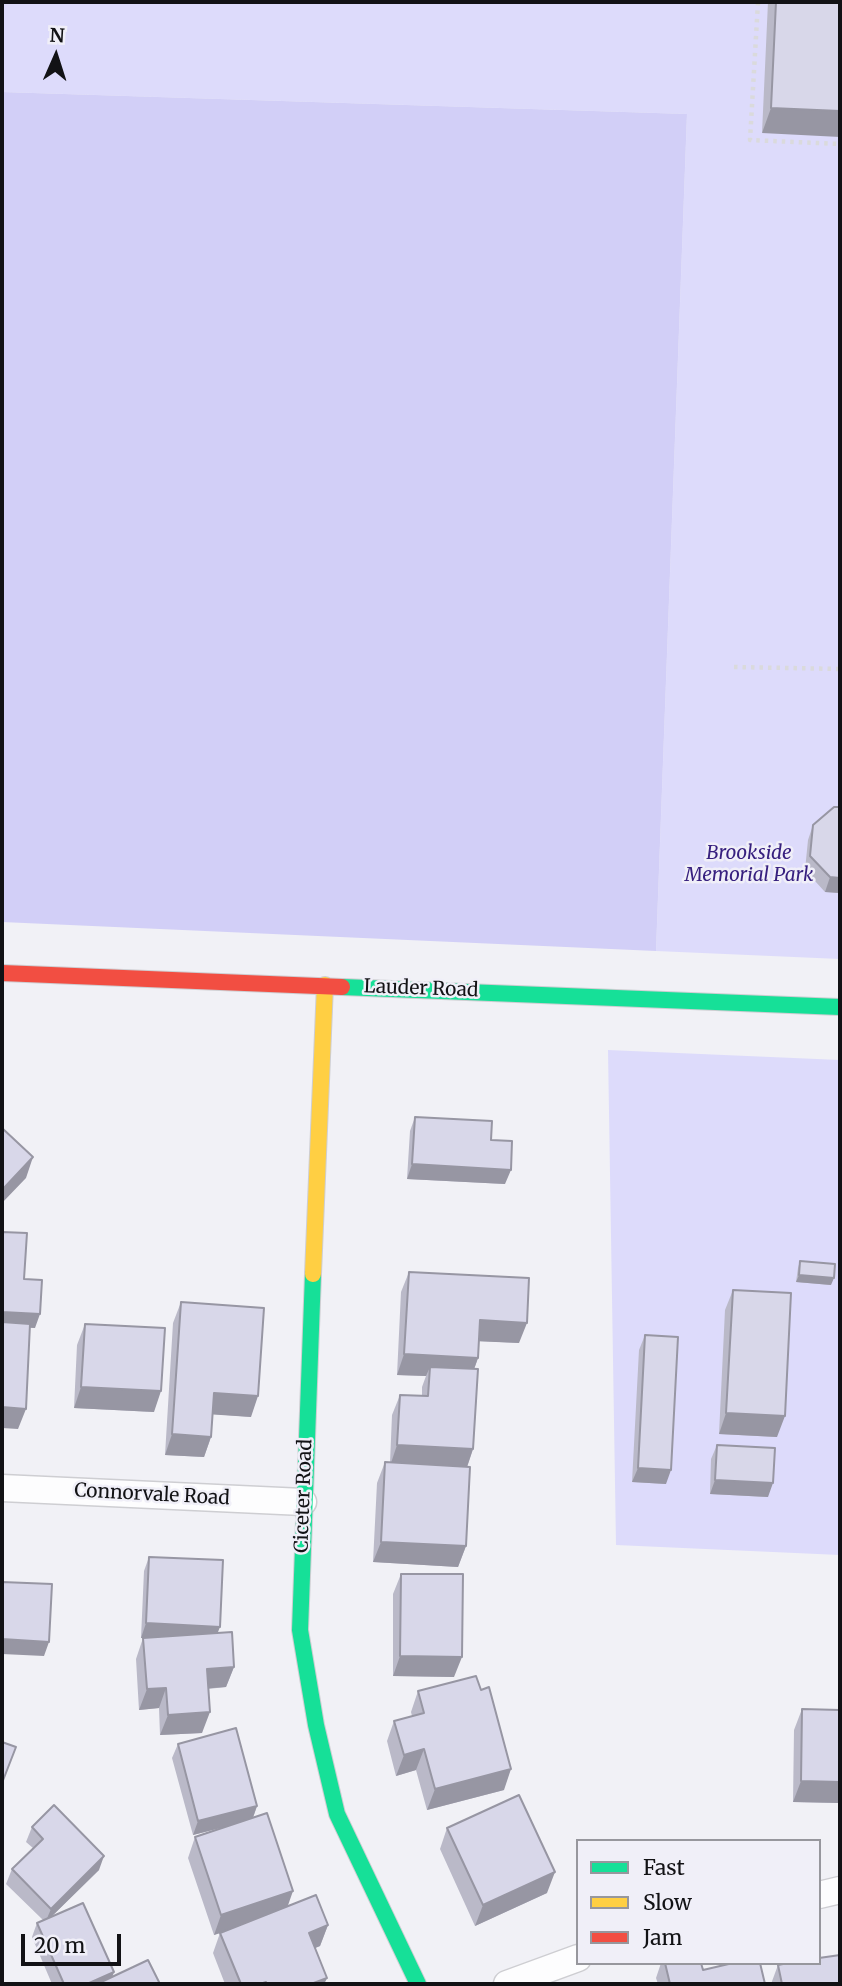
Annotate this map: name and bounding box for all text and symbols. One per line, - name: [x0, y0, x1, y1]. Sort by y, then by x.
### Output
- north arrow: [21, 21, 91, 91]
- text: N: [49, 23, 65, 47]
- park label: Brookside Memorial Park: [685, 843, 813, 887]
- street label: Lauder Road: [363, 976, 479, 1002]
- street label: Ciceter Road: [291, 1439, 317, 1553]
- street label: Connorvale Road: [74, 1480, 230, 1510]
- legend: [576, 1839, 821, 1965]
- text: Fast: [643, 1854, 685, 1881]
- text: Slow: [643, 1889, 692, 1916]
- scale bar: [24, 1920, 124, 1964]
- text: Jam: [643, 1924, 682, 1951]
- text: 20 m: [34, 1932, 85, 1959]

